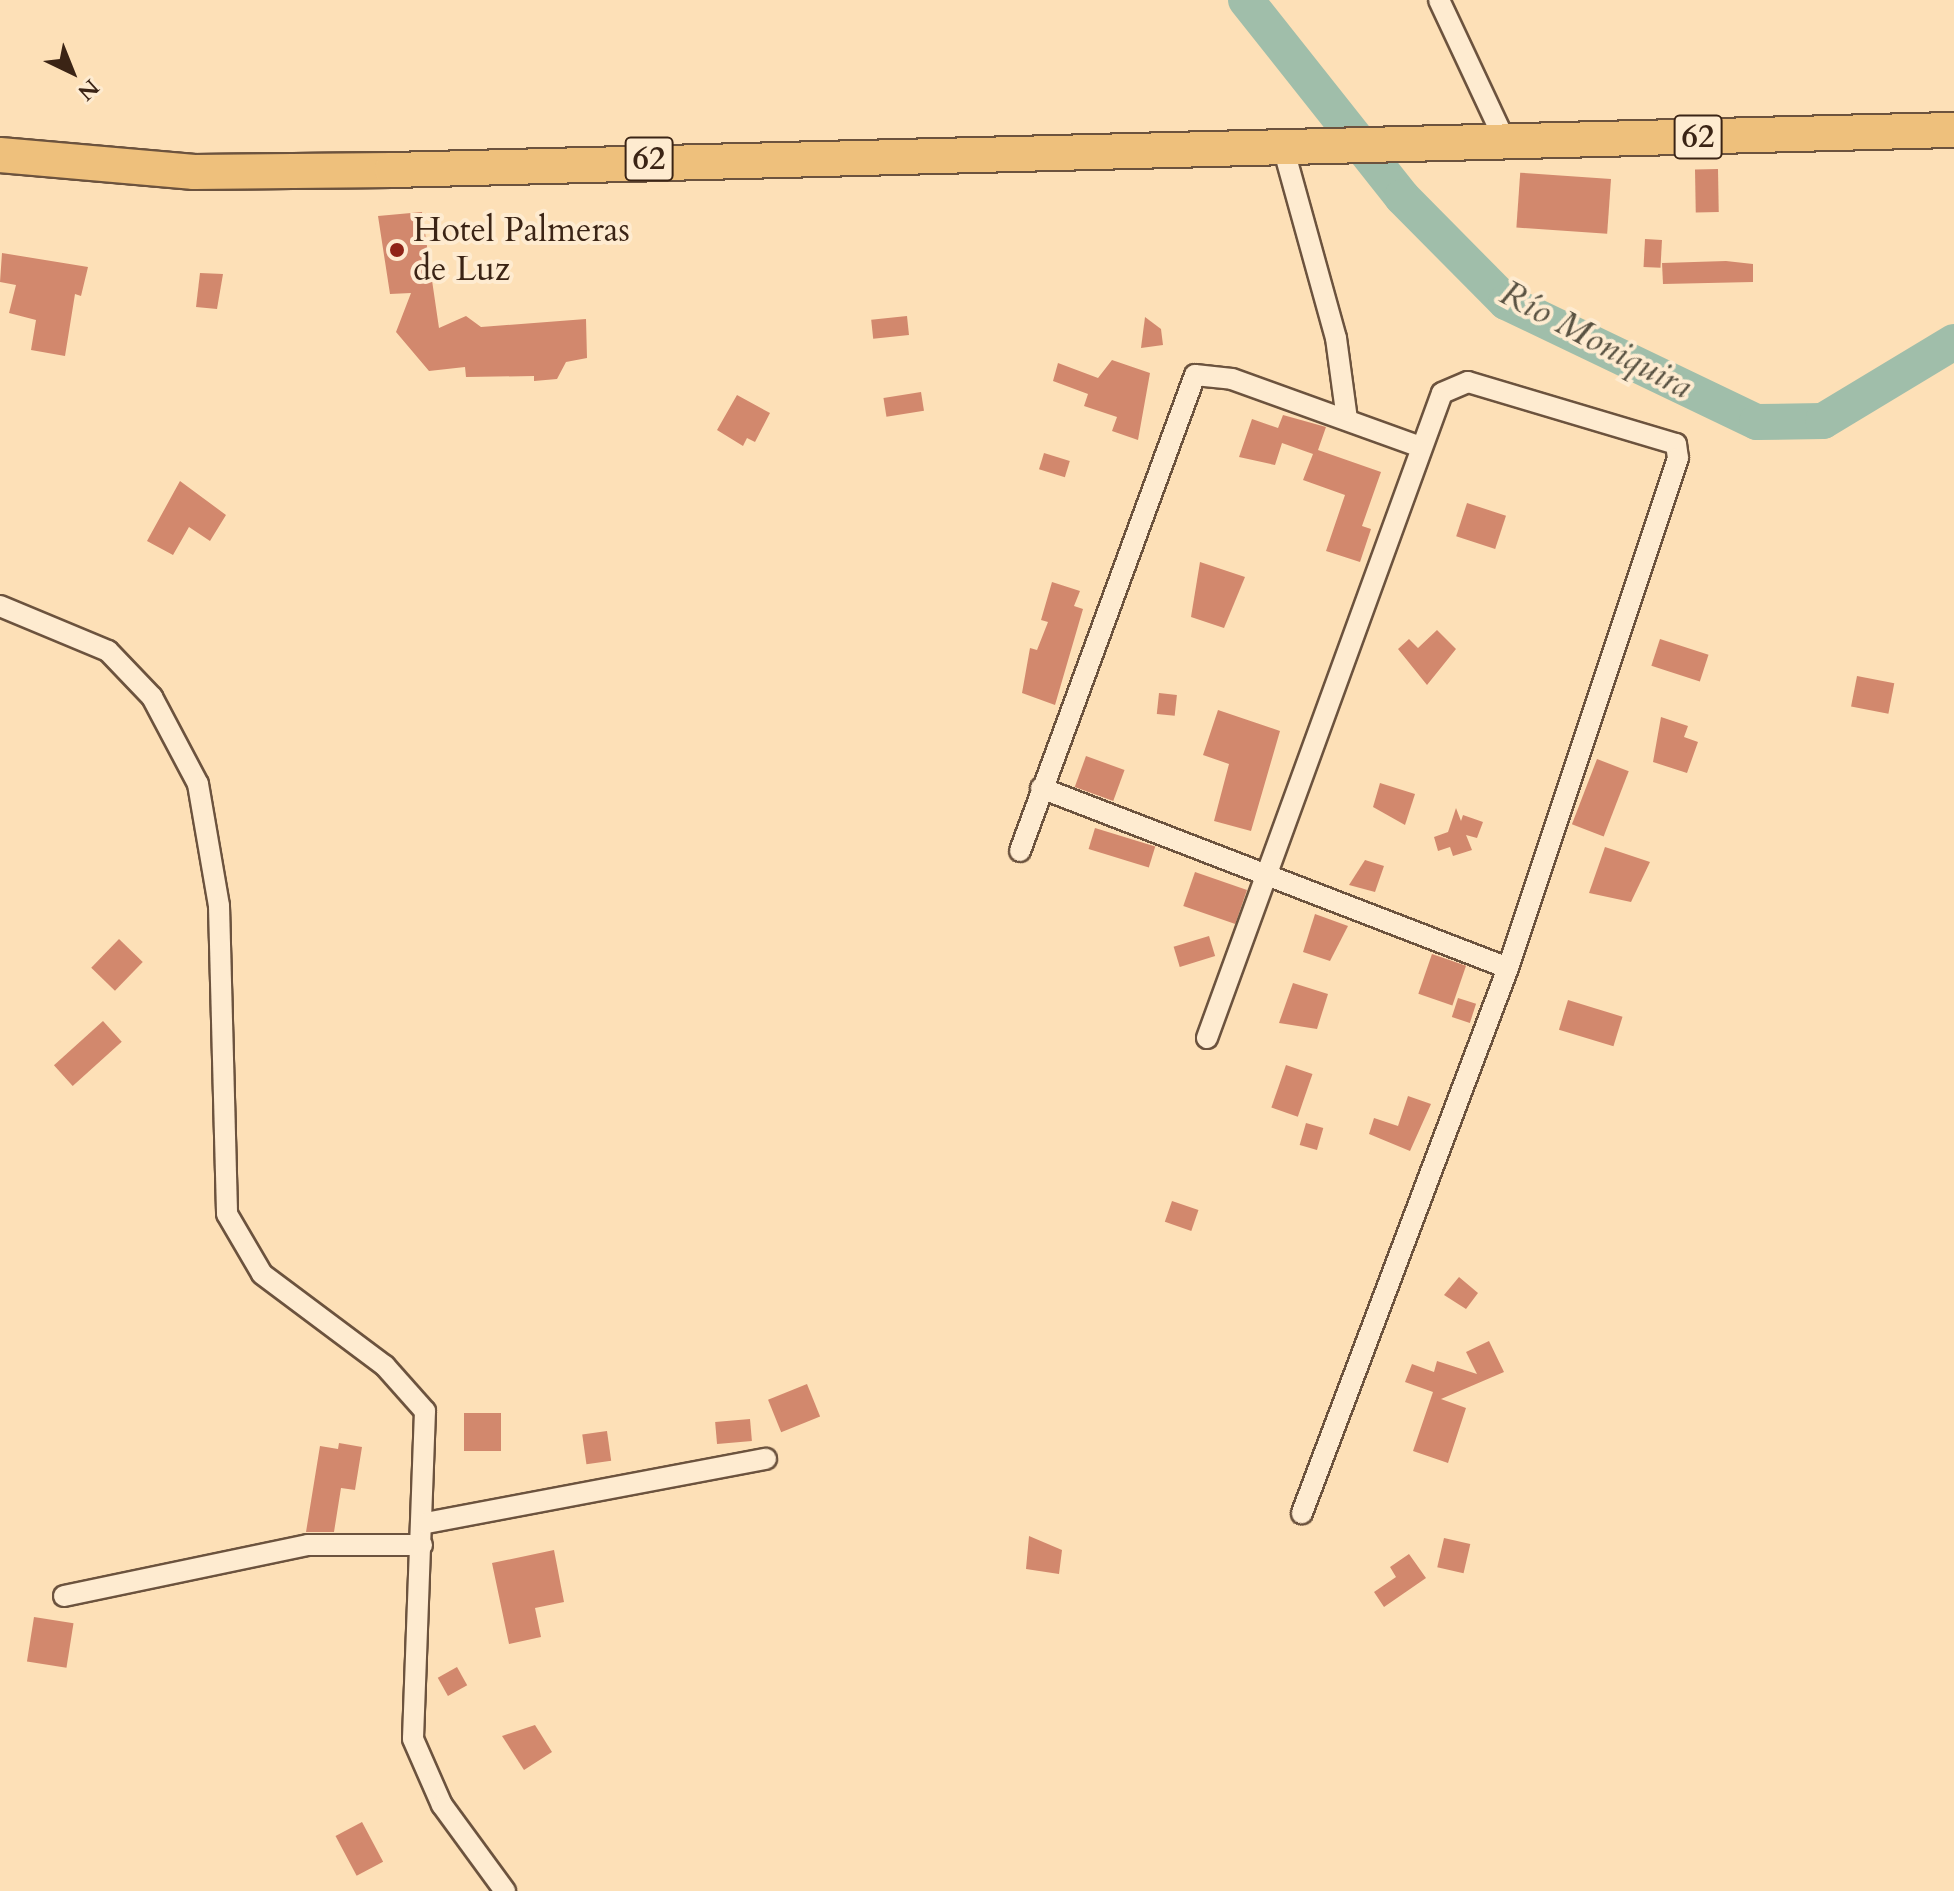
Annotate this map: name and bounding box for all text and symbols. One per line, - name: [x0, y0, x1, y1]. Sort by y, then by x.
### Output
- north arrow: [32, 32, 112, 112]
- text: N: [71, 72, 106, 107]
- road number: 62: [1672, 109, 1724, 165]
- road number: 62: [623, 131, 675, 187]
- place label: Hotel Palmeras de Luz: [413, 210, 630, 290]
- marker: Hotel Palmeras de Luz: [388, 241, 406, 259]
- water label: Río Moniquira: [1493, 271, 1699, 409]

